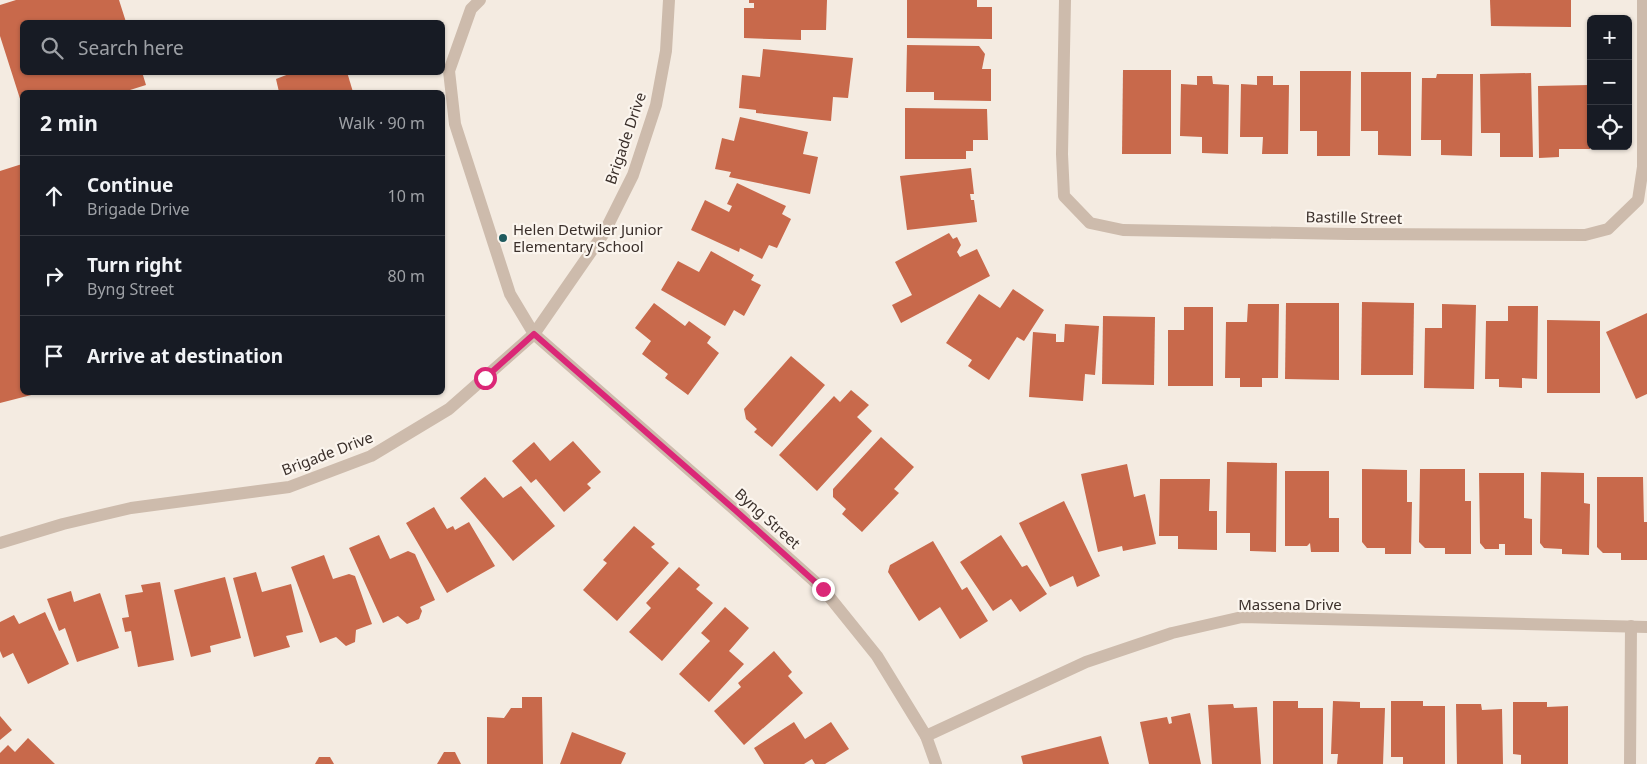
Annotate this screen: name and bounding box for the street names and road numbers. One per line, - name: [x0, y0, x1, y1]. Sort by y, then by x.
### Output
- street label: Brigade Drive: [600, 89, 650, 187]
- street label: Bastille Street: [1306, 206, 1403, 228]
- street label: Brigade Drive: [279, 426, 375, 480]
- street label: Byng Street: [731, 483, 805, 553]
- street label: Massena Drive: [1238, 594, 1342, 614]

